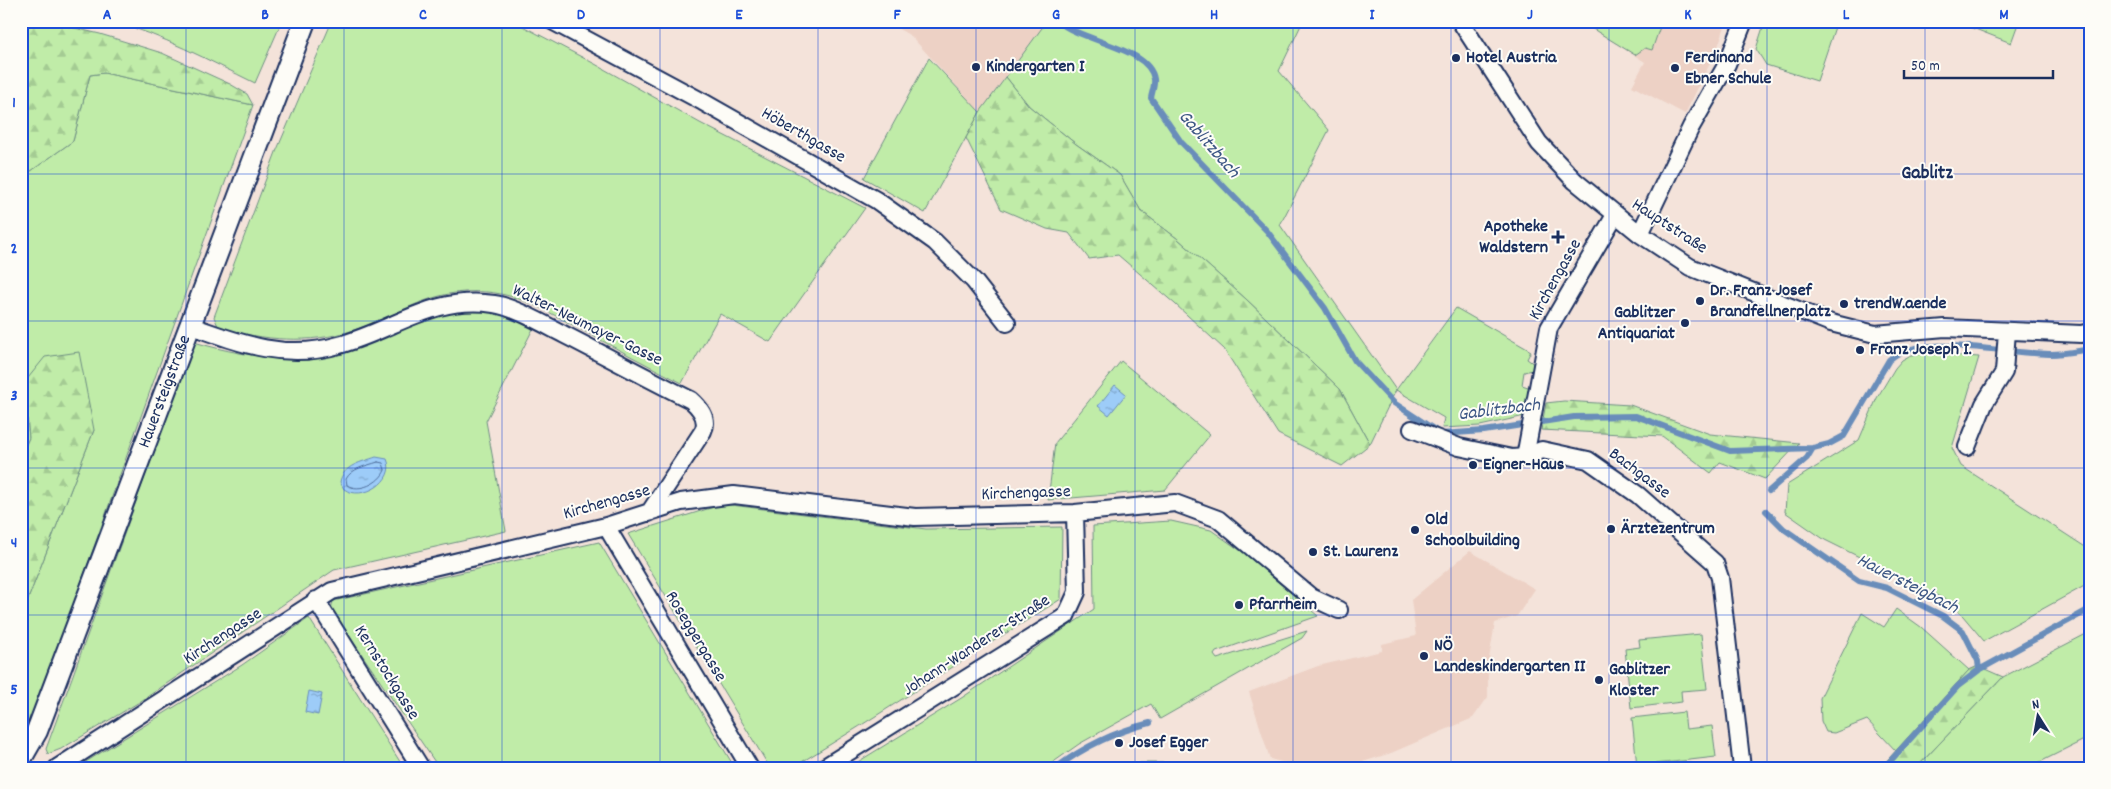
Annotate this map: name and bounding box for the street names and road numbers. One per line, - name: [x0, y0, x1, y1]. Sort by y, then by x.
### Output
- street label: Höberthgasse: [756, 102, 850, 170]
- street label: Hauptstraße: [1626, 193, 1712, 261]
- street label: Kirchengasse: [1523, 235, 1589, 325]
- street label: Walter-Neumayer-Gasse: [508, 279, 666, 373]
- street label: Hauersteigstraße: [132, 331, 198, 452]
- street label: Bachgasse: [1603, 442, 1675, 506]
- street label: Kirchengasse: [561, 479, 653, 527]
- street label: Kirchengasse: [981, 480, 1071, 508]
- street label: Roseggergasse: [658, 587, 732, 687]
- street label: Johann-Wanderer-Straße: [898, 589, 1056, 703]
- street label: Kirchengasse: [179, 602, 267, 672]
- street label: Kernstockgasse: [347, 621, 425, 725]

